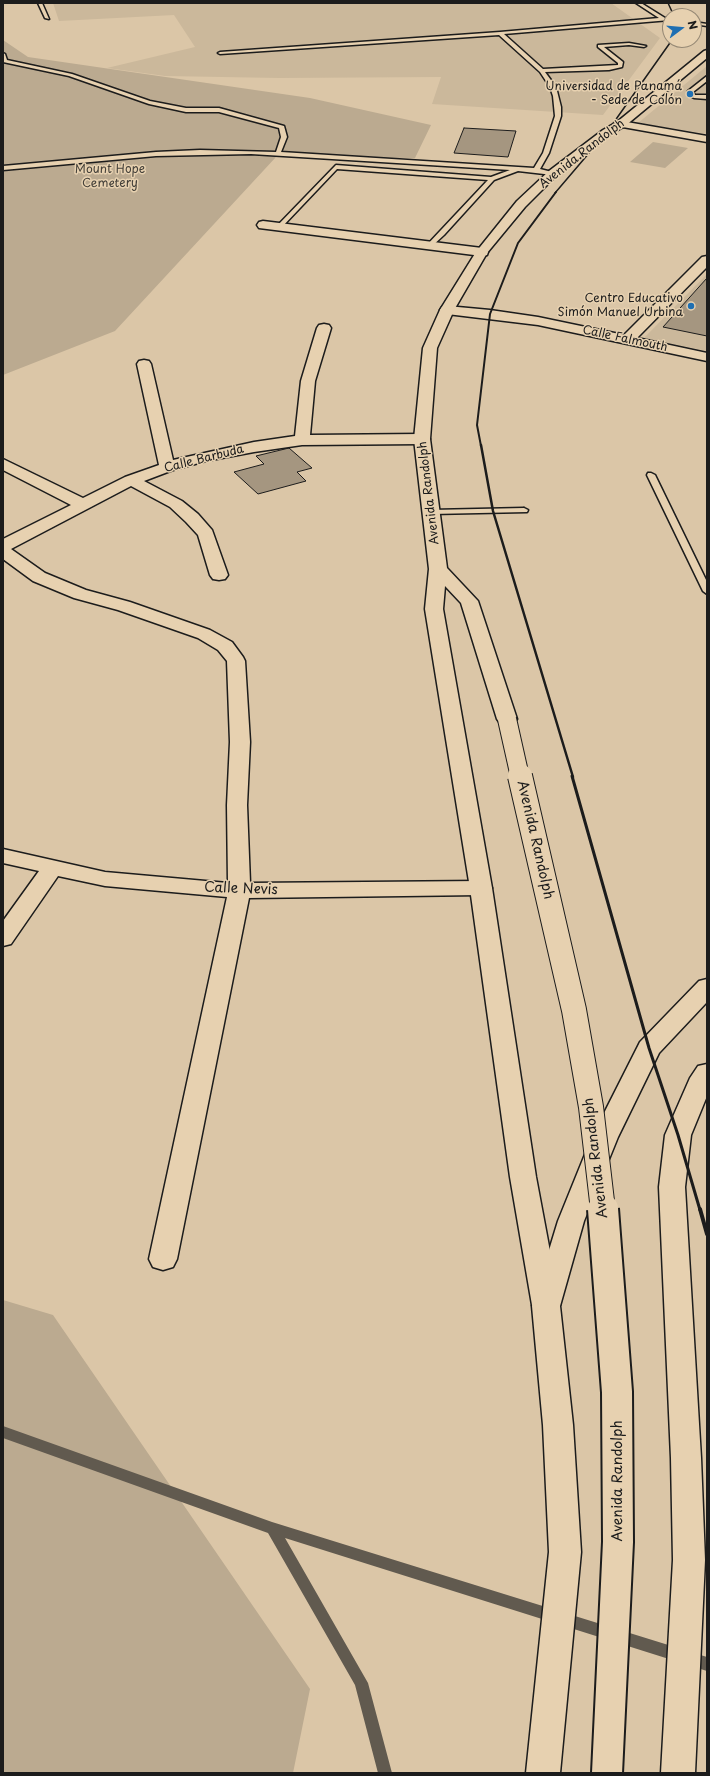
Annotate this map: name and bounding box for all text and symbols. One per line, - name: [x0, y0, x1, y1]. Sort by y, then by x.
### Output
- north arrow: [662, 8, 702, 48]
- text: N: [684, 18, 702, 31]
- place label: Universidad de Panamá - Sede de Colón: [545, 80, 682, 108]
- marker: Universidad de Panamá - Sede de Colón: [685, 89, 695, 99]
- street label: Avenida Randolph: [537, 116, 627, 192]
- park label: Mount Hope Cemetery: [75, 163, 145, 191]
- place label: Centro Educativo Simón Manuel Urbina: [557, 292, 683, 320]
- marker: Centro Educativo Simón Manuel Urbina: [686, 301, 696, 311]
- street label: Calle Falmouth: [581, 323, 669, 355]
- street label: Avenida Randolph: [416, 441, 442, 545]
- street label: Calle Barbuda: [163, 442, 245, 476]
- street label: Avenida Randolph: [513, 779, 557, 901]
- street label: Calle Nevis: [204, 879, 278, 899]
- street label: Avenida Randolph: [580, 1097, 612, 1219]
- street label: Avenida Randolph: [610, 1420, 626, 1542]

